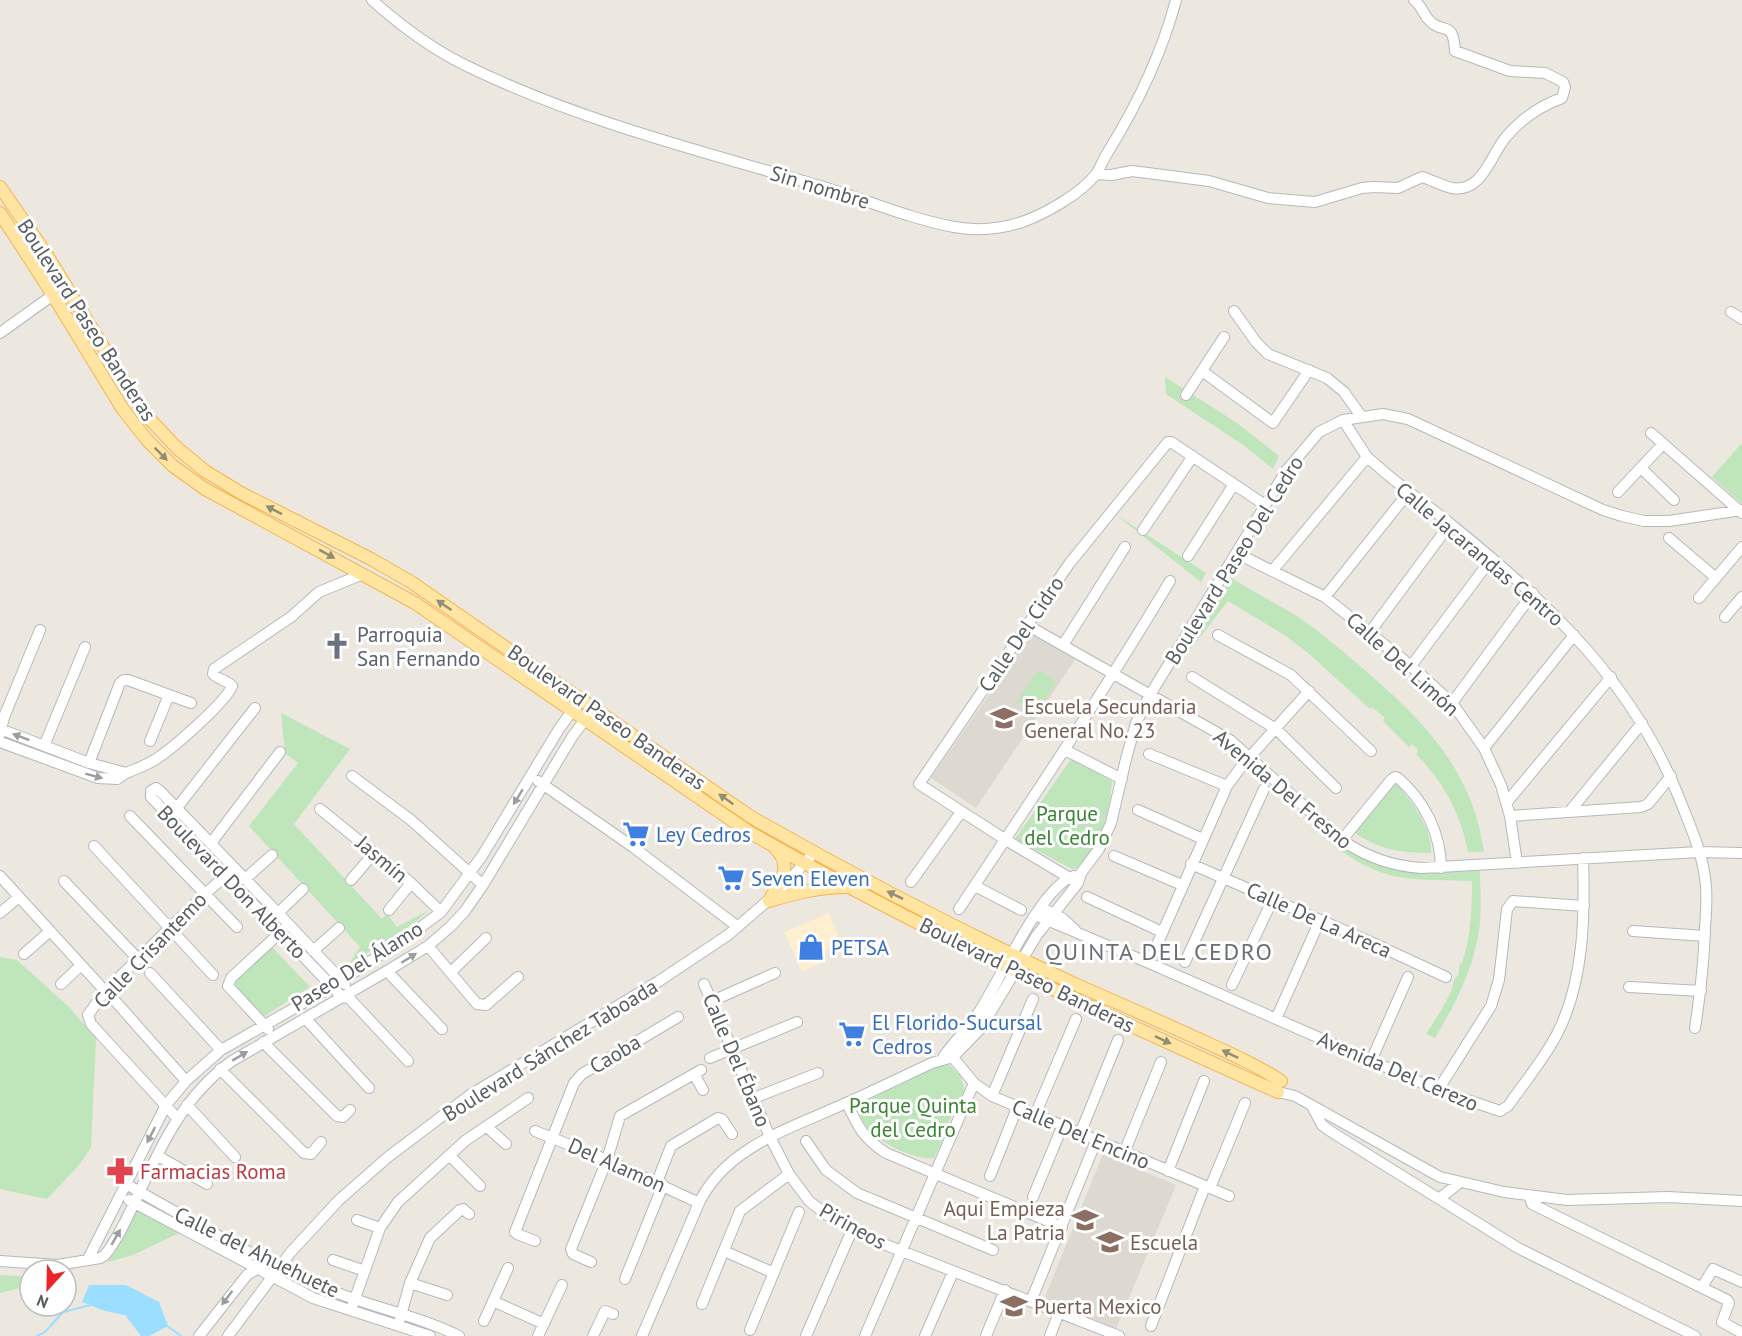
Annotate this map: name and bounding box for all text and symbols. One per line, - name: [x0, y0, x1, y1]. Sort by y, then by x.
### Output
- street label: Sin nombre: [767, 159, 873, 215]
- street label: Boulevard Paseo Banderas: [11, 214, 163, 426]
- one-way arrow: [153, 446, 167, 460]
- street label: Boulevard Paseo Del Cedro: [1159, 451, 1309, 669]
- street label: Calle Jacarandas Centro: [1390, 476, 1570, 632]
- one-way arrow: [265, 505, 283, 515]
- one-way arrow: [319, 549, 336, 559]
- street label: Calle Del Cidro: [972, 571, 1070, 697]
- one-way arrow: [436, 600, 452, 611]
- street label: Calle Del Limón: [1341, 606, 1465, 722]
- place label: Parroquia San Fernando: [357, 621, 480, 672]
- church icon: Parroquia San Fernando: [322, 631, 352, 661]
- street label: Boulevard Paseo Banderas: [503, 638, 711, 796]
- place label: Escuela Secundaria General No. 23: [1024, 693, 1196, 744]
- school or university icon: Escuela Secundaria General No. 23: [989, 703, 1019, 733]
- street label: Avenida Del Fresno: [1208, 723, 1358, 855]
- one-way arrow: [12, 732, 30, 741]
- one-way arrow: [86, 772, 104, 781]
- one-way arrow: [512, 789, 523, 805]
- one-way arrow: [718, 793, 734, 805]
- street label: Boulevard Don Alberto: [152, 799, 312, 965]
- park label: Parque del Cedro: [1024, 800, 1110, 851]
- supermarket icon: Ley Cedros: [621, 819, 651, 849]
- place label: Ley Cedros: [656, 821, 751, 848]
- street label: Jasmín: [350, 829, 413, 888]
- supermarket icon: Seven Eleven: [716, 863, 746, 893]
- place label: Seven Eleven: [751, 865, 870, 892]
- street label: Calle De La Areca: [1242, 876, 1396, 964]
- street label: Calle Crisantemo: [88, 886, 212, 1014]
- one-way arrow: [886, 891, 903, 900]
- street label: Boulevard Paseo Banderas: [915, 911, 1139, 1039]
- street label: Paseo Del Álamo: [286, 915, 428, 1017]
- shop icon: PETSA: [796, 932, 826, 962]
- place label: PETSA: [831, 934, 890, 961]
- district label: QUINTA DEL CEDRO: [1045, 936, 1273, 967]
- one-way arrow: [400, 952, 417, 963]
- street label: Boulevard Sánchez Taboada: [437, 973, 663, 1127]
- street label: Calle Del Ébano: [697, 989, 777, 1131]
- place label: El Florido-Sucursal Cedros: [872, 1009, 1042, 1060]
- supermarket icon: El Florido-Sucursal Cedros: [837, 1019, 867, 1049]
- street label: Avenida Del Cerezo: [1313, 1025, 1483, 1117]
- street label: Caoba: [584, 1028, 646, 1080]
- one-way arrow: [1155, 1035, 1173, 1045]
- one-way arrow: [1221, 1049, 1238, 1058]
- one-way arrow: [232, 1051, 249, 1061]
- park label: Parque Quinta del Cedro: [849, 1092, 977, 1143]
- street label: Calle Del Encino: [1008, 1093, 1154, 1175]
- one-way arrow: [146, 1127, 156, 1144]
- street label: Del Alamon: [564, 1131, 670, 1199]
- pharmacy icon: Farmacias Roma: [105, 1156, 135, 1186]
- place label: Farmacias Roma: [140, 1158, 286, 1185]
- place label: Aqui Empieza La Patria: [944, 1195, 1065, 1246]
- street label: Pirineos: [815, 1197, 891, 1255]
- street label: Calle del Ahuehuete: [170, 1200, 344, 1304]
- school or university icon: Aqui Empieza La Patria: [1070, 1205, 1100, 1235]
- school or university icon: Escuela: [1095, 1227, 1125, 1257]
- one-way arrow: [111, 1228, 121, 1245]
- place label: Escuela: [1130, 1229, 1198, 1256]
- north arrow: [18, 1258, 78, 1318]
- text: N: [34, 1291, 51, 1313]
- one-way arrow: [222, 1291, 234, 1306]
- school or university icon: Puerta Mexico: [999, 1291, 1029, 1321]
- place label: Puerta Mexico: [1034, 1293, 1161, 1320]

